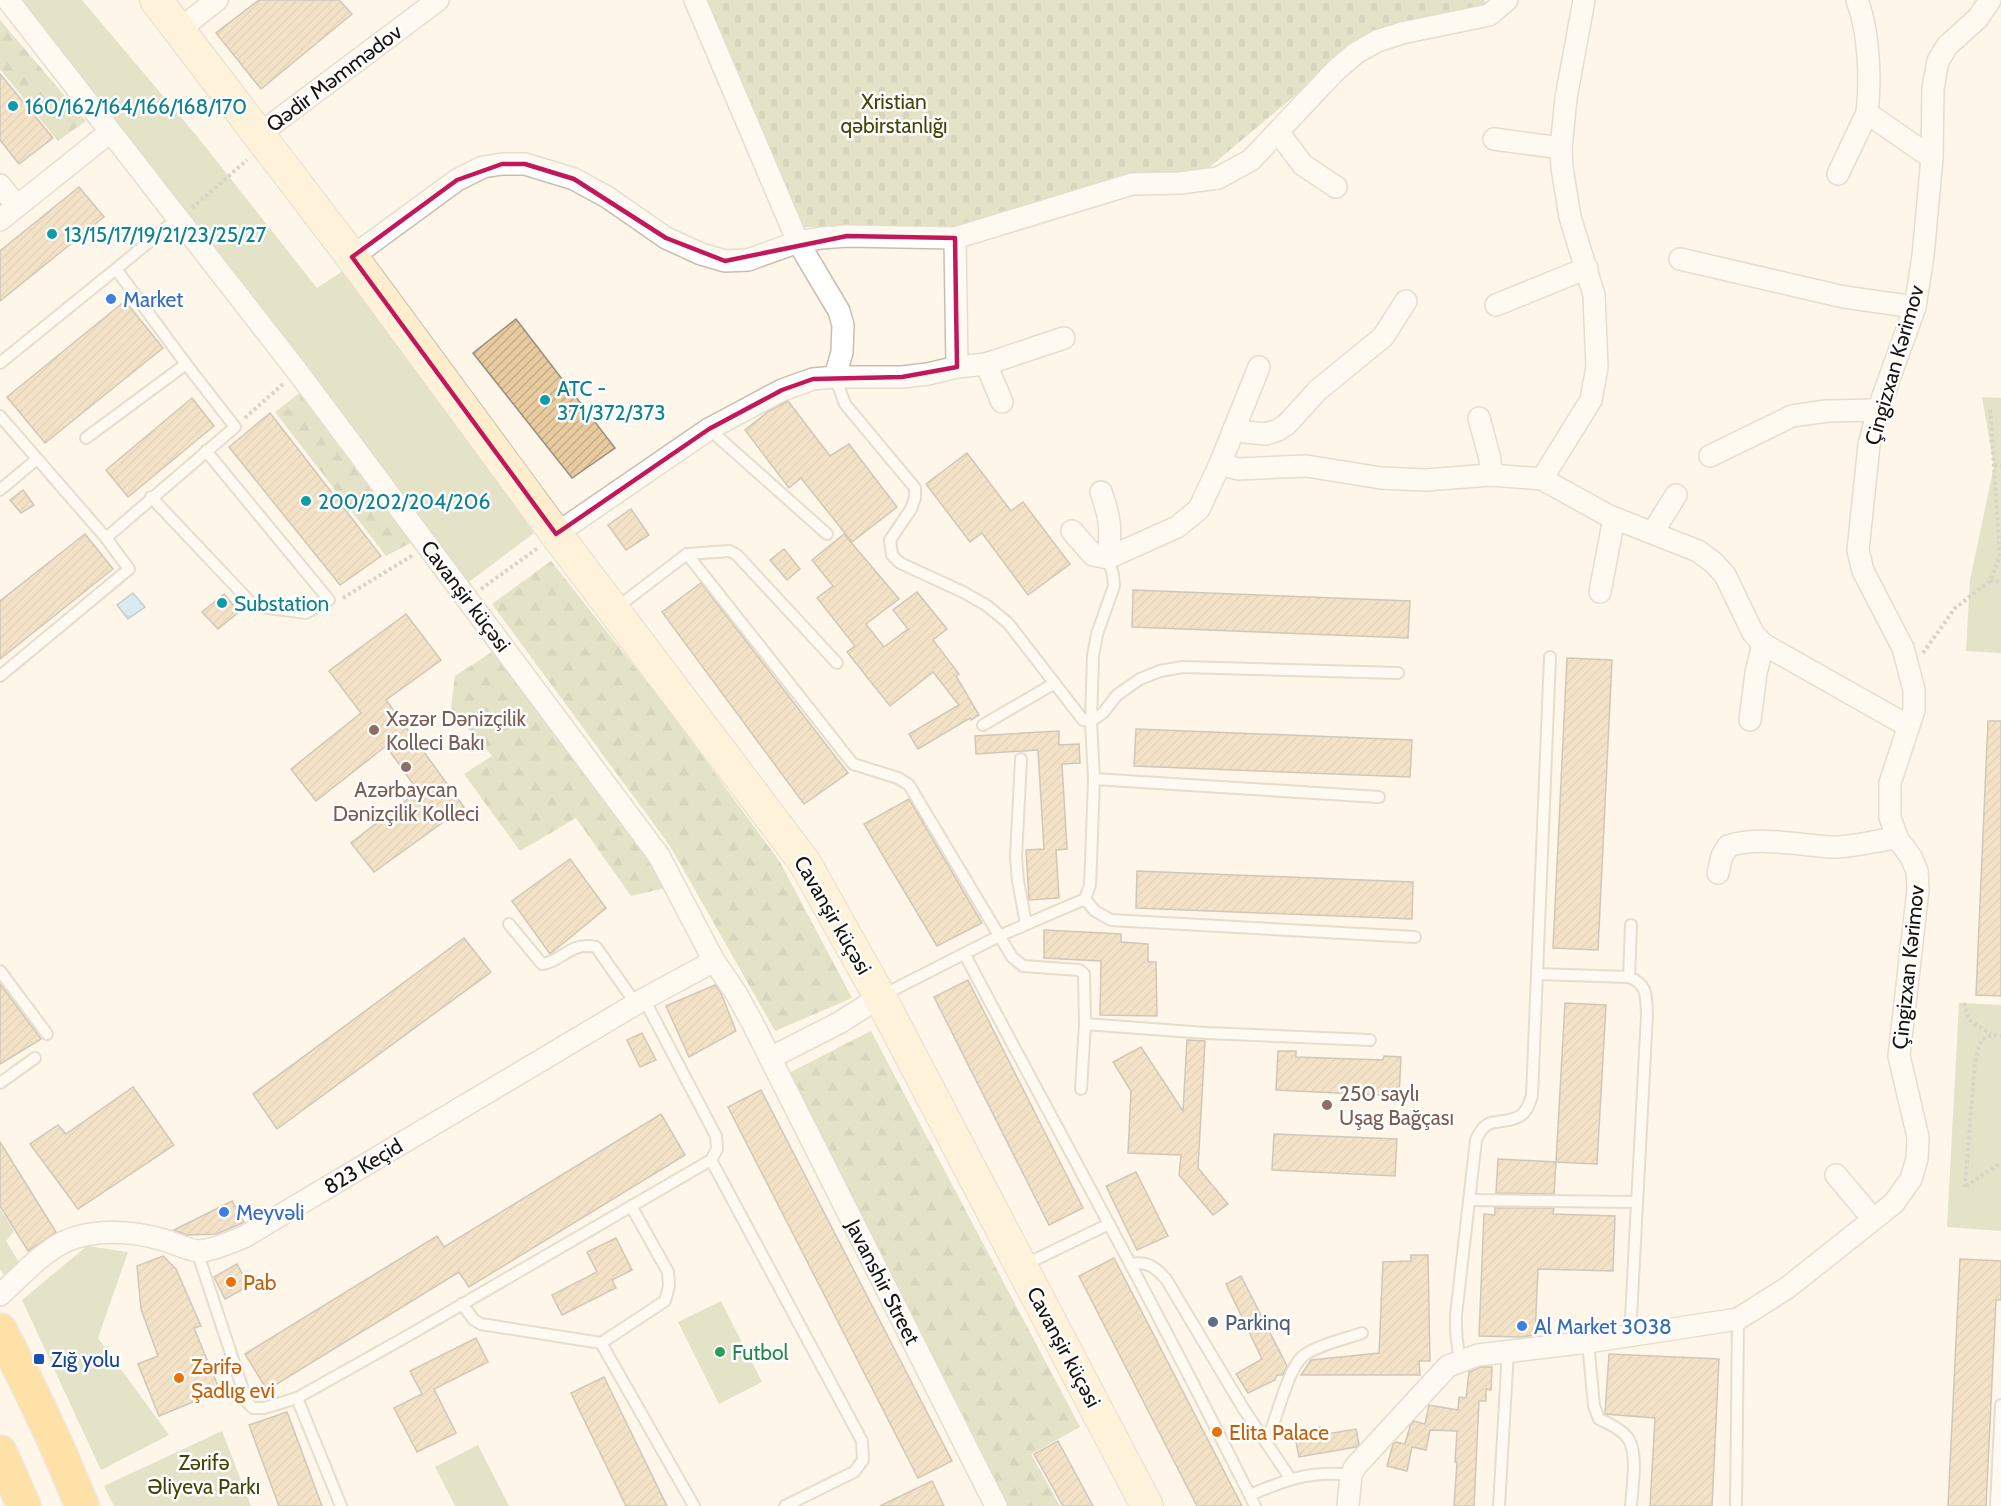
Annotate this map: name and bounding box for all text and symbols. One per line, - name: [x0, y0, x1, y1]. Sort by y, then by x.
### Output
- street label: Qədir Məmmədov: [261, 19, 407, 137]
- park label: Xristian qəbirstanlığı: [840, 89, 948, 138]
- place label: 160/162/164/166/168/170: [25, 94, 247, 119]
- marker: 160/162/164/166/168/170: [6, 99, 20, 113]
- place label: 13/15/17/19/21/23/25/27: [64, 222, 267, 247]
- marker: 13/15/17/19/21/23/25/27: [45, 227, 59, 241]
- street label: Çingizxan Kərimov: [1859, 282, 1929, 448]
- place label: Market: [123, 287, 183, 312]
- marker: Market: [104, 292, 118, 306]
- place label: ATC - 371/372/373: [557, 376, 666, 425]
- marker: ATC - 371/372/373: [538, 393, 552, 407]
- place label: 200/202/204/206: [318, 489, 491, 514]
- marker: 200/202/204/206: [299, 494, 313, 508]
- street label: Cavanşir küçəsi: [416, 535, 516, 657]
- place label: Substation: [234, 591, 329, 616]
- marker: Substation: [215, 596, 229, 610]
- place label: Xəzər Dənizçilik Kolleci Bakı: [386, 706, 526, 755]
- marker: Xəzər Dənizçilik Kolleci Bakı: [367, 723, 381, 737]
- marker: Azərbaycan Dənizçilik Kolleci: [399, 760, 413, 774]
- place label: Azərbaycan Dənizçilik Kolleci: [333, 777, 479, 826]
- street label: Cavanşir küçəsi: [789, 851, 877, 979]
- street label: Çingizxan Kərimov: [1887, 883, 1929, 1050]
- place label: 250 saylı Uşag Bağçası: [1339, 1081, 1454, 1130]
- marker: 250 saylı Uşag Bağçası: [1320, 1098, 1334, 1112]
- street label: 823 Keçid: [319, 1133, 407, 1199]
- place label: Meyvəli: [236, 1200, 305, 1225]
- marker: Meyvəli: [217, 1205, 231, 1219]
- street label: Javanshir Street: [840, 1215, 925, 1349]
- place label: Pab: [243, 1270, 276, 1295]
- marker: Pab: [224, 1275, 238, 1289]
- street label: Cavanşir küçəsi: [1022, 1282, 1106, 1412]
- place label: Parkinq: [1225, 1310, 1291, 1335]
- place label: Al Market 3038: [1534, 1314, 1672, 1339]
- marker: Parkinq: [1206, 1315, 1220, 1329]
- marker: Al Market 3038: [1515, 1319, 1529, 1333]
- place label: Futbol: [732, 1340, 788, 1365]
- marker: Futbol: [713, 1345, 727, 1359]
- place label: Zığ yolu: [51, 1347, 120, 1372]
- marker: Zığ yolu: [32, 1352, 46, 1366]
- place label: Zərifə Şadlıg evi: [191, 1354, 275, 1403]
- marker: Zərifə Şadlıg evi: [172, 1371, 186, 1385]
- place label: Elita Palace: [1229, 1420, 1329, 1445]
- marker: Elita Palace: [1210, 1425, 1224, 1439]
- park label: Zərifə Əliyeva Parkı: [148, 1450, 260, 1499]

